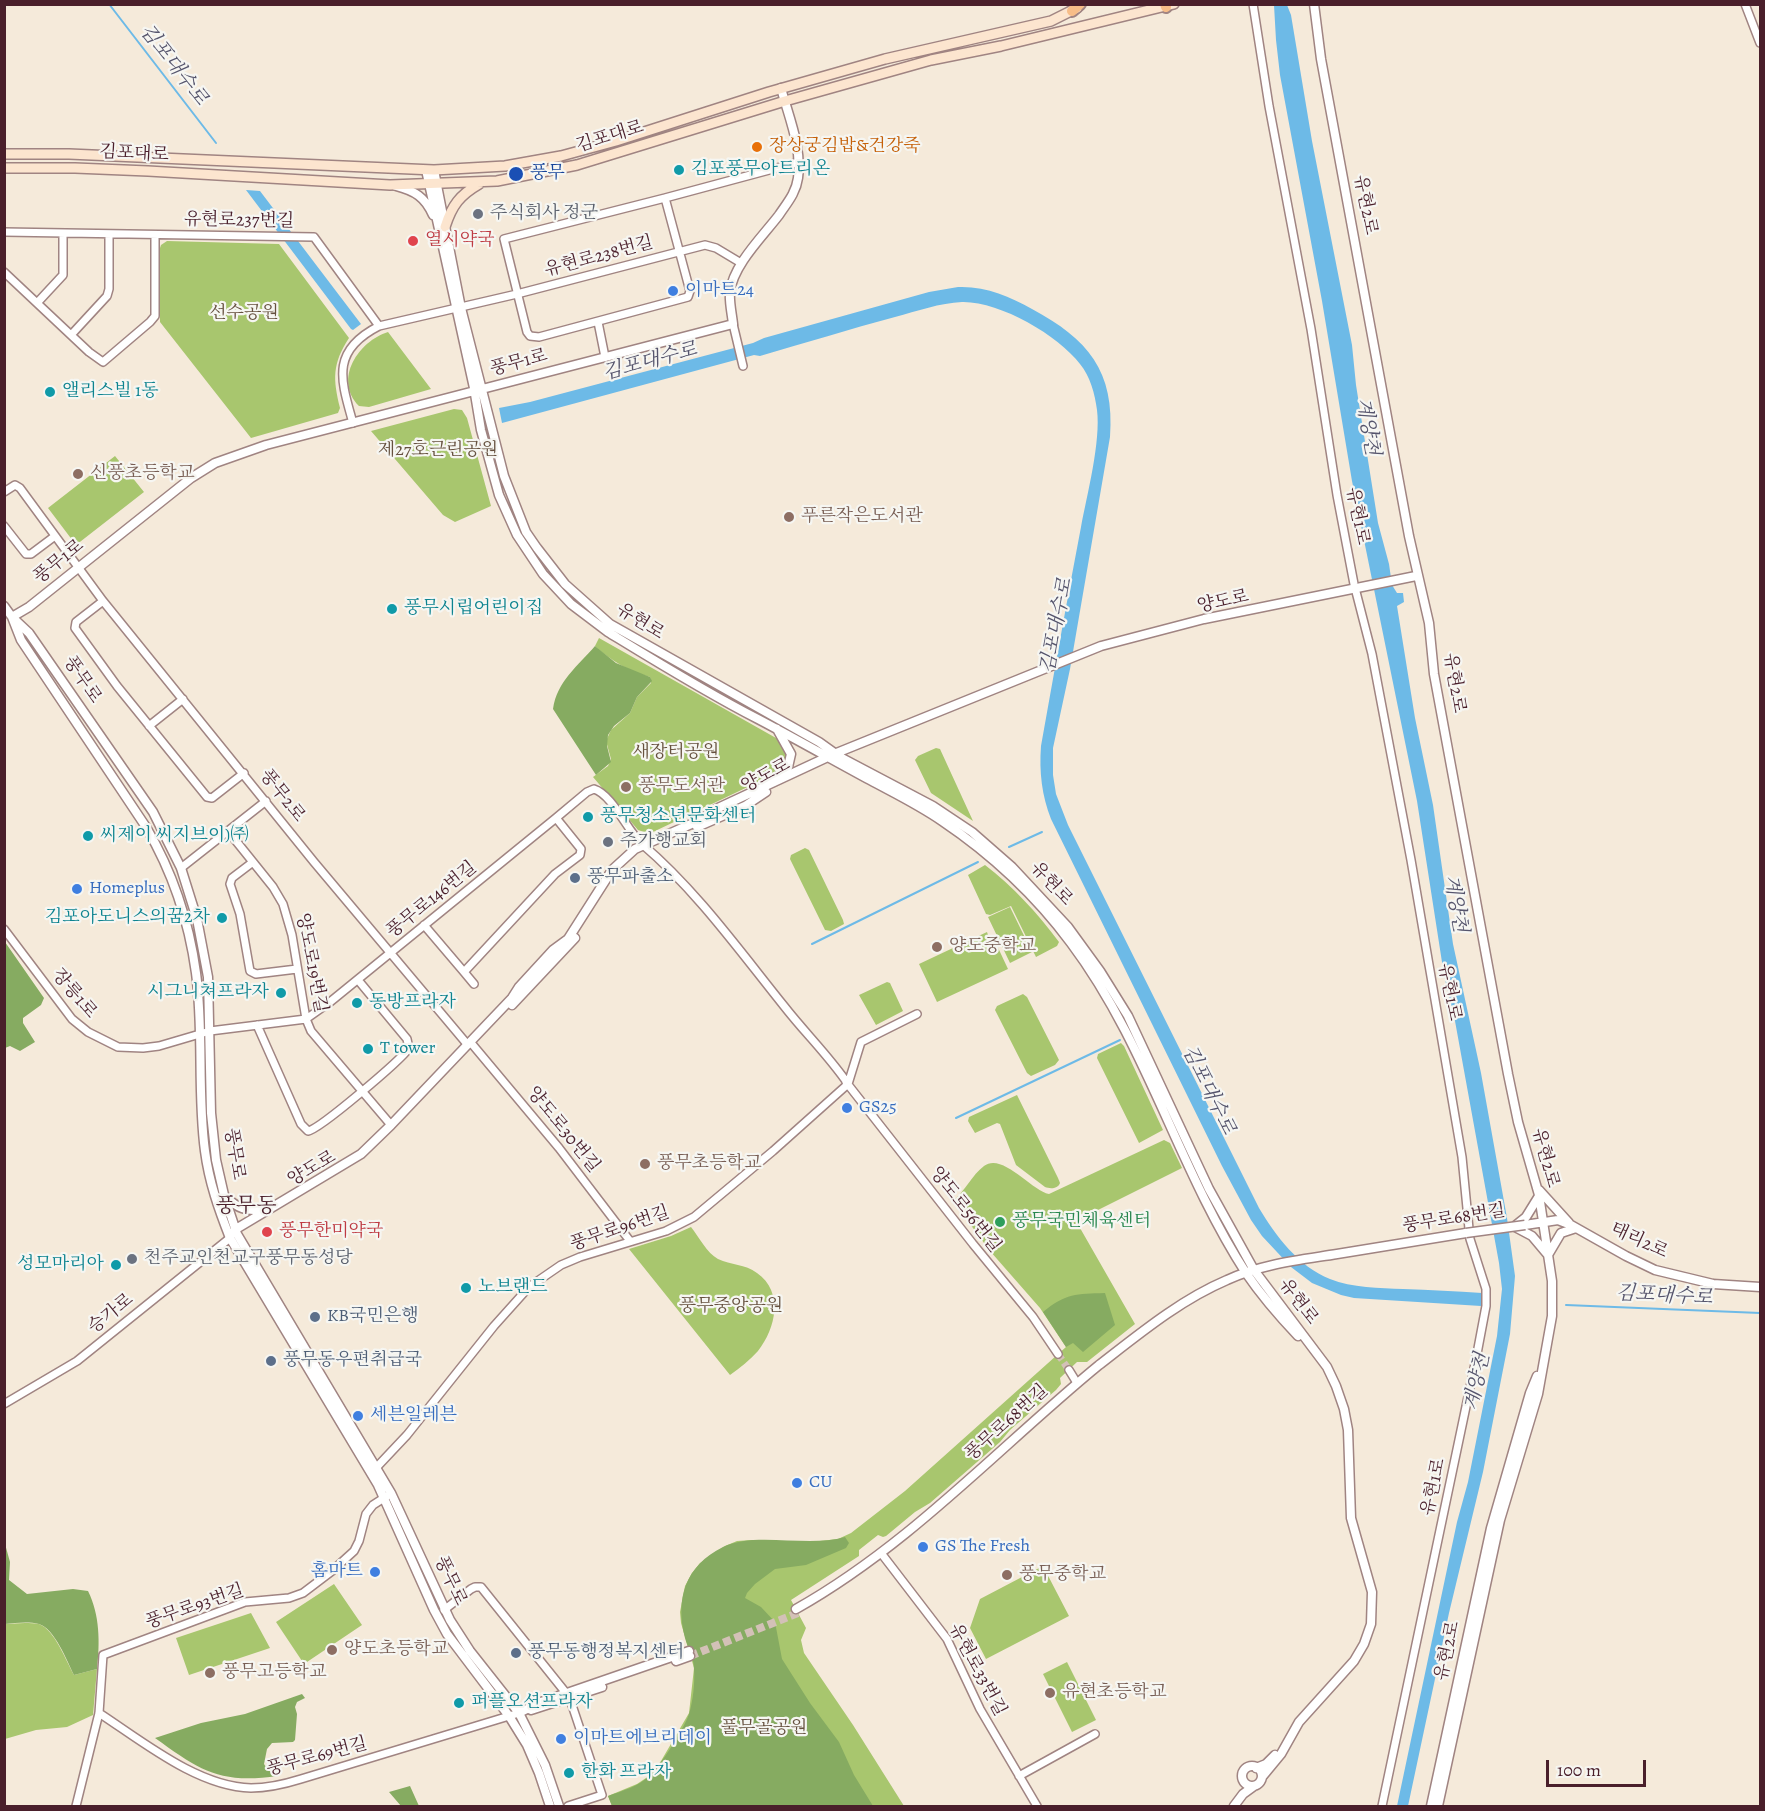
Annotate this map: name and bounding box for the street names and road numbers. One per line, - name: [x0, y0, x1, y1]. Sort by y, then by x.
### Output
- street label: 김포대로: [574, 117, 646, 157]
- street label: 김포대로: [99, 141, 169, 167]
- street label: 유현2로: [1349, 173, 1381, 237]
- street label: 유현로237번길: [184, 209, 294, 233]
- street label: 유현로238번길: [542, 232, 656, 282]
- street label: 풍무1로: [488, 345, 550, 381]
- street label: 유현1로: [1341, 485, 1373, 547]
- street label: 풍무1로: [30, 535, 88, 589]
- street label: 양도로: [1195, 586, 1251, 618]
- street label: 유현로: [612, 599, 668, 645]
- street label: 유현2로: [1439, 651, 1469, 715]
- street label: 풍무로: [58, 652, 106, 708]
- street label: 양도로: [738, 754, 794, 798]
- street label: 풍무2로: [255, 765, 309, 827]
- street label: 풍무로146번길: [383, 857, 481, 943]
- street label: 유현로: [1025, 858, 1077, 910]
- street label: 양도로19번길: [291, 911, 331, 1015]
- street label: 유현1로: [1433, 961, 1465, 1023]
- street label: 장릉1로: [47, 965, 101, 1023]
- street label: 양도로30번길: [522, 1083, 604, 1177]
- street label: 유현2로: [1527, 1126, 1563, 1190]
- street label: 풍무로: [219, 1127, 249, 1181]
- street label: 양도로: [284, 1147, 340, 1191]
- street label: 양도로56번길: [925, 1163, 1005, 1257]
- street label: 풍무로68번길: [1401, 1200, 1507, 1238]
- street label: 풍무로96번길: [568, 1202, 672, 1256]
- street label: 태리2로: [1607, 1218, 1671, 1264]
- street label: 유현로: [1274, 1275, 1322, 1329]
- street label: 승가로: [84, 1289, 138, 1339]
- street label: 풍무로68번길: [961, 1380, 1053, 1466]
- street label: 유현1로: [1417, 1456, 1451, 1518]
- street label: 풍무로: [429, 1553, 471, 1609]
- street label: 풍무로93번길: [143, 1580, 247, 1634]
- street label: 유현2로: [1431, 1619, 1465, 1683]
- street label: 유현로33번길: [944, 1620, 1010, 1720]
- street label: 풍무로69번길: [264, 1733, 370, 1781]

